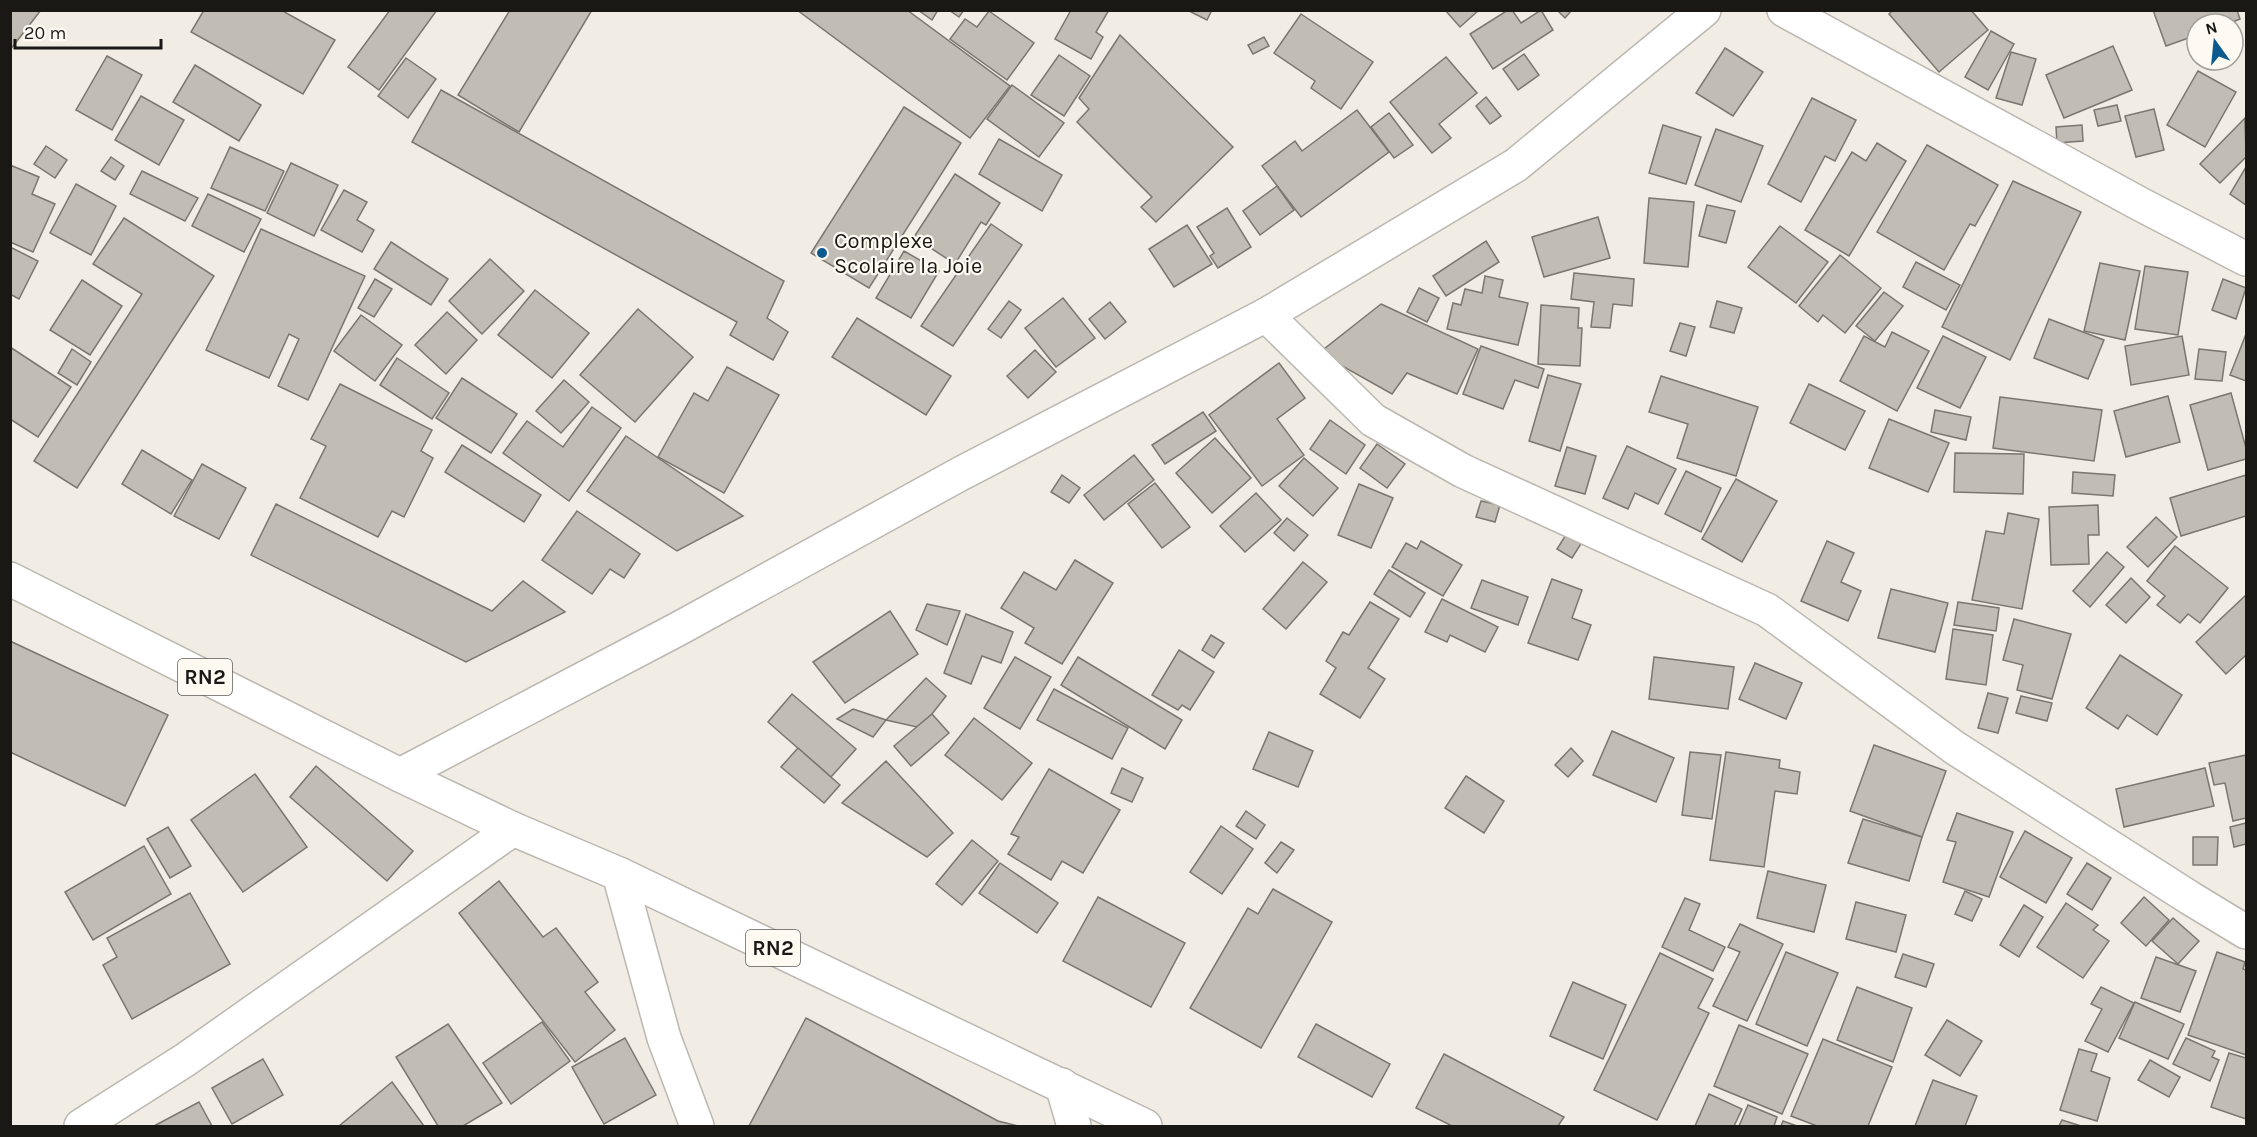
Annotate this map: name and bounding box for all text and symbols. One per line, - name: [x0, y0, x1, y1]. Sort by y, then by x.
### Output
- scale bar: [15, 12, 160, 50]
- north arrow: [2185, 12, 2245, 72]
- text: N: [2203, 17, 2219, 39]
- text: 20 m: [24, 22, 66, 44]
- place label: Complexe Scolaire la Joie: [834, 228, 982, 279]
- marker: Complexe Scolaire la Joie: [815, 246, 829, 260]
- road number: RN2: [178, 659, 232, 695]
- road number: RN2: [746, 930, 800, 966]

